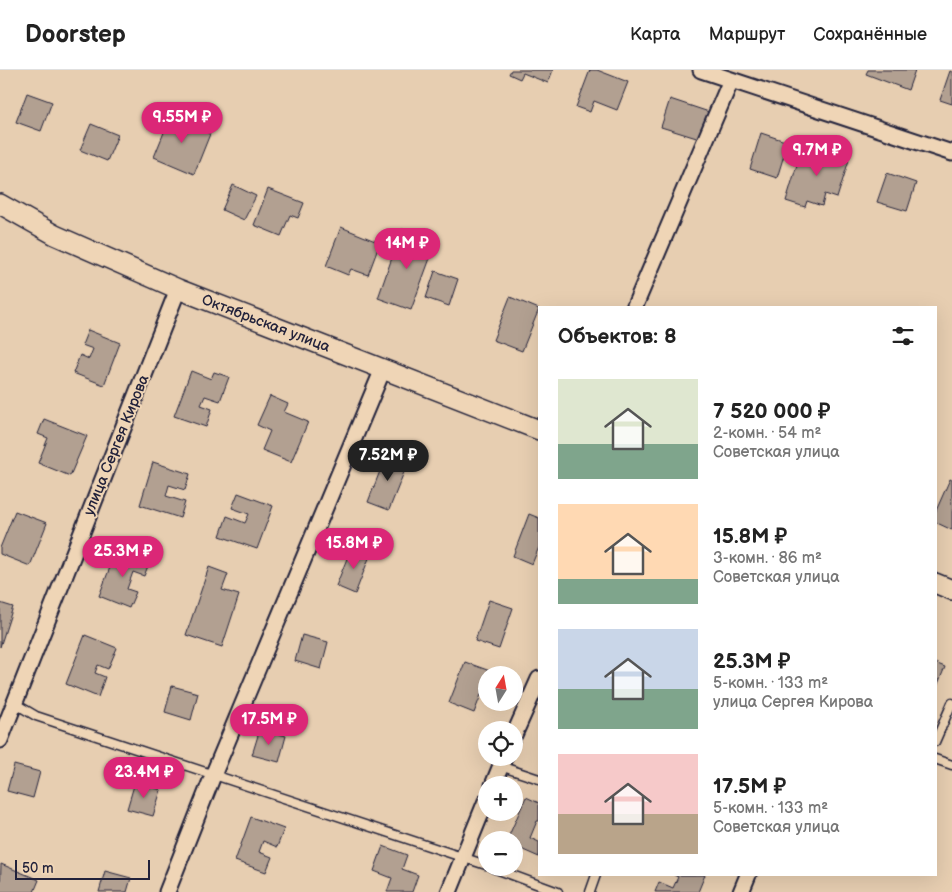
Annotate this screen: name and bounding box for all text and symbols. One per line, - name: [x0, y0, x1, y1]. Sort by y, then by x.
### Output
- text: Doorstep: [25, 20, 126, 49]
- text: Карта: [630, 24, 681, 45]
- text: Маршрут: [709, 24, 785, 45]
- text: Сохранённые: [813, 24, 927, 45]
- pin: 9.55M ₽: [136, 102, 228, 144]
- text: 9.55M ₽: [153, 108, 211, 127]
- pin: 9.7M ₽: [776, 134, 858, 177]
- text: 9.7M ₽: [792, 141, 842, 160]
- pin: 14M ₽: [372, 228, 442, 270]
- text: 14M ₽: [385, 234, 429, 253]
- street label: Октябрьская улица: [199, 290, 333, 357]
- icon: filters: [889, 322, 917, 350]
- text: Объектов: 8: [558, 324, 677, 349]
- street label: улица Сергея Кирова: [80, 372, 153, 518]
- icon: home: [598, 399, 658, 459]
- text: 7 520 000 ₽: [713, 399, 830, 424]
- text: 2-комн. · 54 m²: [713, 424, 821, 443]
- pin: 7.52M ₽: [342, 440, 434, 482]
- text: Советская улица: [713, 443, 840, 462]
- text: 7.52M ₽: [359, 446, 417, 465]
- icon: home: [598, 524, 658, 584]
- text: 15.8M ₽: [713, 524, 787, 549]
- pin: 15.8M ₽: [308, 528, 400, 570]
- text: 15.8M ₽: [326, 534, 382, 553]
- pin: 25.3M ₽: [77, 536, 169, 578]
- text: 25.3M ₽: [93, 542, 153, 561]
- text: 3-комн. · 86 m²: [713, 549, 822, 568]
- text: Советская улица: [713, 568, 840, 587]
- icon: home: [598, 649, 658, 709]
- text: 25.3M ₽: [713, 649, 791, 674]
- north arrow: [478, 666, 522, 711]
- map controls: [478, 666, 523, 876]
- text: 5-комн. · 133 m²: [713, 674, 828, 693]
- text: улица Сергея Кирова: [713, 693, 873, 712]
- pin: 17.5M ₽: [223, 704, 315, 746]
- text: 17.5M ₽: [241, 710, 297, 729]
- button: locate: [478, 721, 523, 766]
- pin: 23.4M ₽: [98, 756, 190, 799]
- text: 23.4M ₽: [115, 763, 173, 782]
- icon: home: [598, 774, 658, 834]
- text: 17.5M ₽: [713, 774, 786, 799]
- button: +: [478, 776, 523, 821]
- text: 5-комн. · 133 m²: [713, 799, 828, 818]
- text: Советская улица: [713, 818, 840, 837]
- button: −: [478, 831, 523, 876]
- scale bar: [15, 857, 150, 880]
- text: 50 m: [22, 860, 54, 877]

